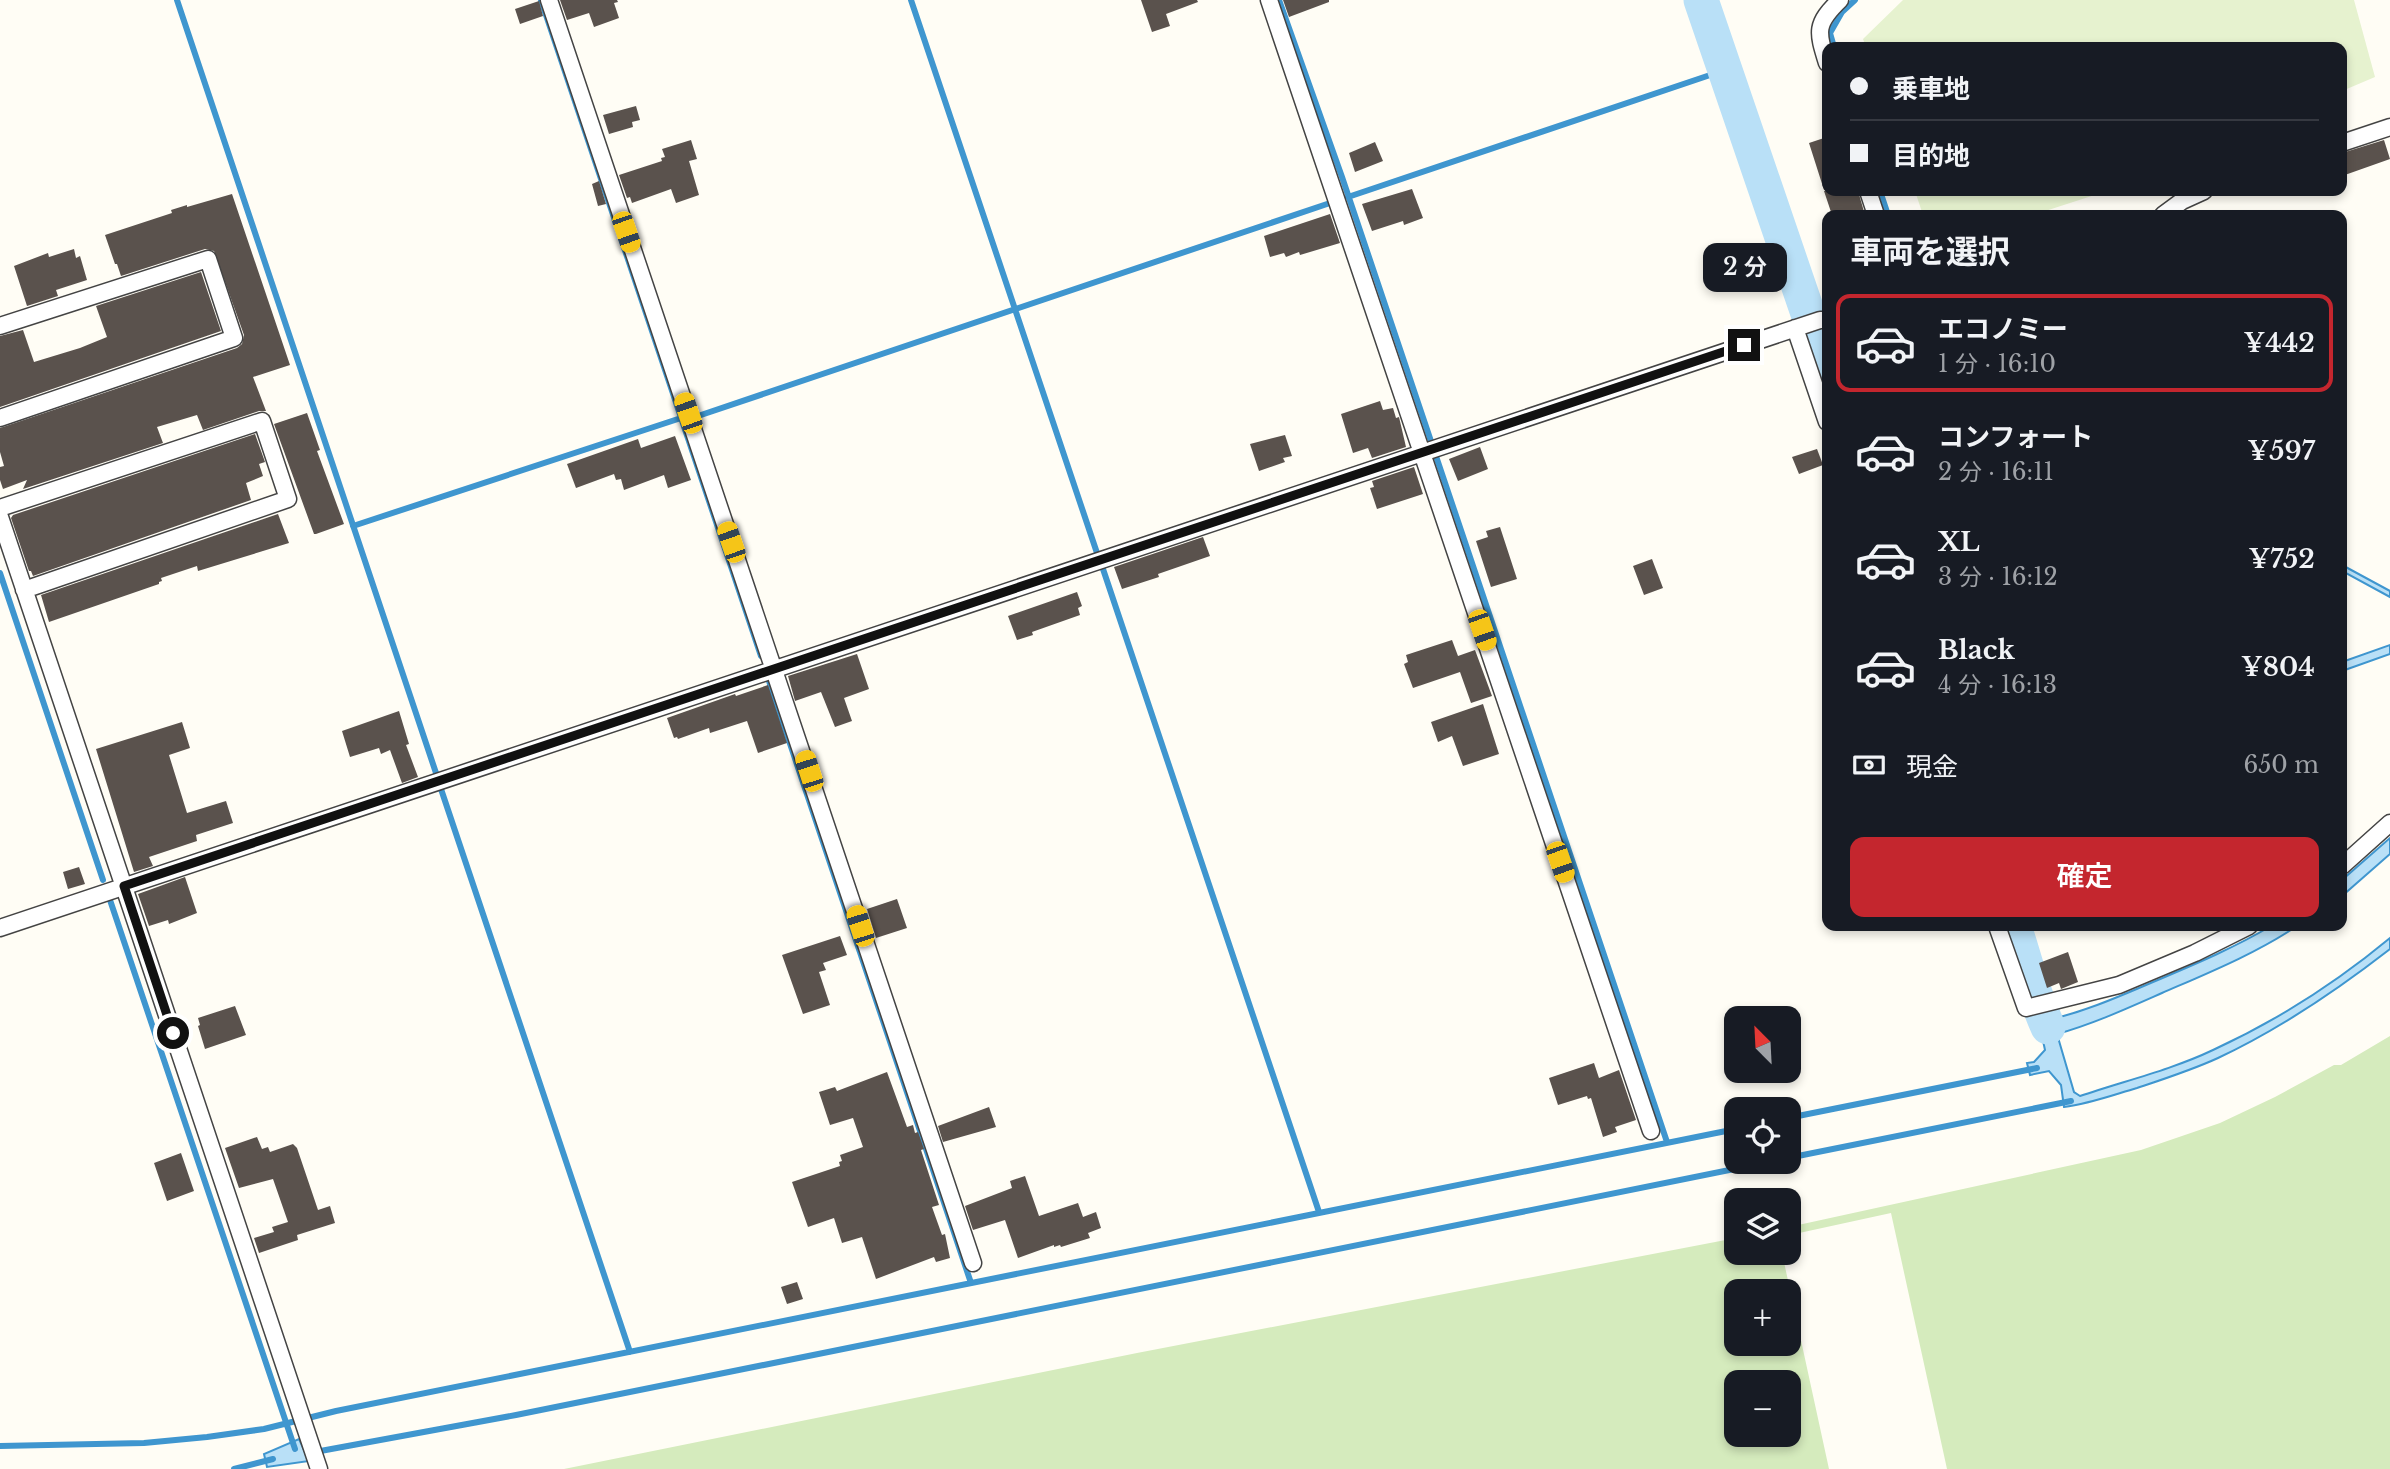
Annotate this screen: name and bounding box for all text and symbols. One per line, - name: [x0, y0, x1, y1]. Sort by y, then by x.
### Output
- text: 乗車地: [1892, 73, 1970, 105]
- text: 目的地: [1892, 140, 1970, 172]
- car: [610, 209, 643, 255]
- text: 車両を選択: [1850, 232, 2010, 272]
- callout: 2 分: [1702, 244, 1786, 292]
- text: 2 分: [1723, 253, 1767, 281]
- icon: car: [1854, 312, 1917, 375]
- text: エコノミー: [1938, 313, 2068, 345]
- text: ¥442: [2243, 327, 2315, 359]
- route end: [1728, 329, 1760, 361]
- text: 1 分 · 16:10: [1938, 350, 2056, 378]
- car: [672, 390, 705, 436]
- icon: car: [1854, 420, 1917, 483]
- text: コンフォート: [1938, 421, 2093, 453]
- text: ¥597: [2247, 435, 2315, 467]
- text: 2 分 · 16:11: [1938, 458, 2054, 486]
- car: [715, 519, 748, 565]
- text: XL: [1938, 526, 1980, 558]
- icon: car: [1854, 528, 1917, 591]
- text: ¥752: [2248, 543, 2315, 575]
- text: 3 分 · 16:12: [1938, 563, 2058, 591]
- car: [1466, 607, 1499, 653]
- text: Black: [1938, 634, 2015, 666]
- icon: car: [1854, 636, 1917, 699]
- text: ¥804: [2241, 651, 2315, 683]
- text: 4 分 · 16:13: [1938, 671, 2057, 699]
- icon: cash: [1850, 746, 1888, 784]
- car: [793, 748, 826, 794]
- text: 現金: [1906, 751, 1958, 783]
- text: 650 m: [2243, 751, 2319, 779]
- button: 確定: [1850, 837, 2319, 917]
- car: [1544, 839, 1577, 885]
- car: [844, 903, 877, 949]
- north arrow: [1724, 1006, 1801, 1083]
- map controls: [1724, 1006, 1801, 1447]
- route start: [157, 1017, 189, 1049]
- button: locate: [1724, 1097, 1801, 1174]
- button: layers: [1724, 1188, 1801, 1265]
- button: +: [1724, 1279, 1801, 1356]
- button: −: [1724, 1370, 1801, 1447]

